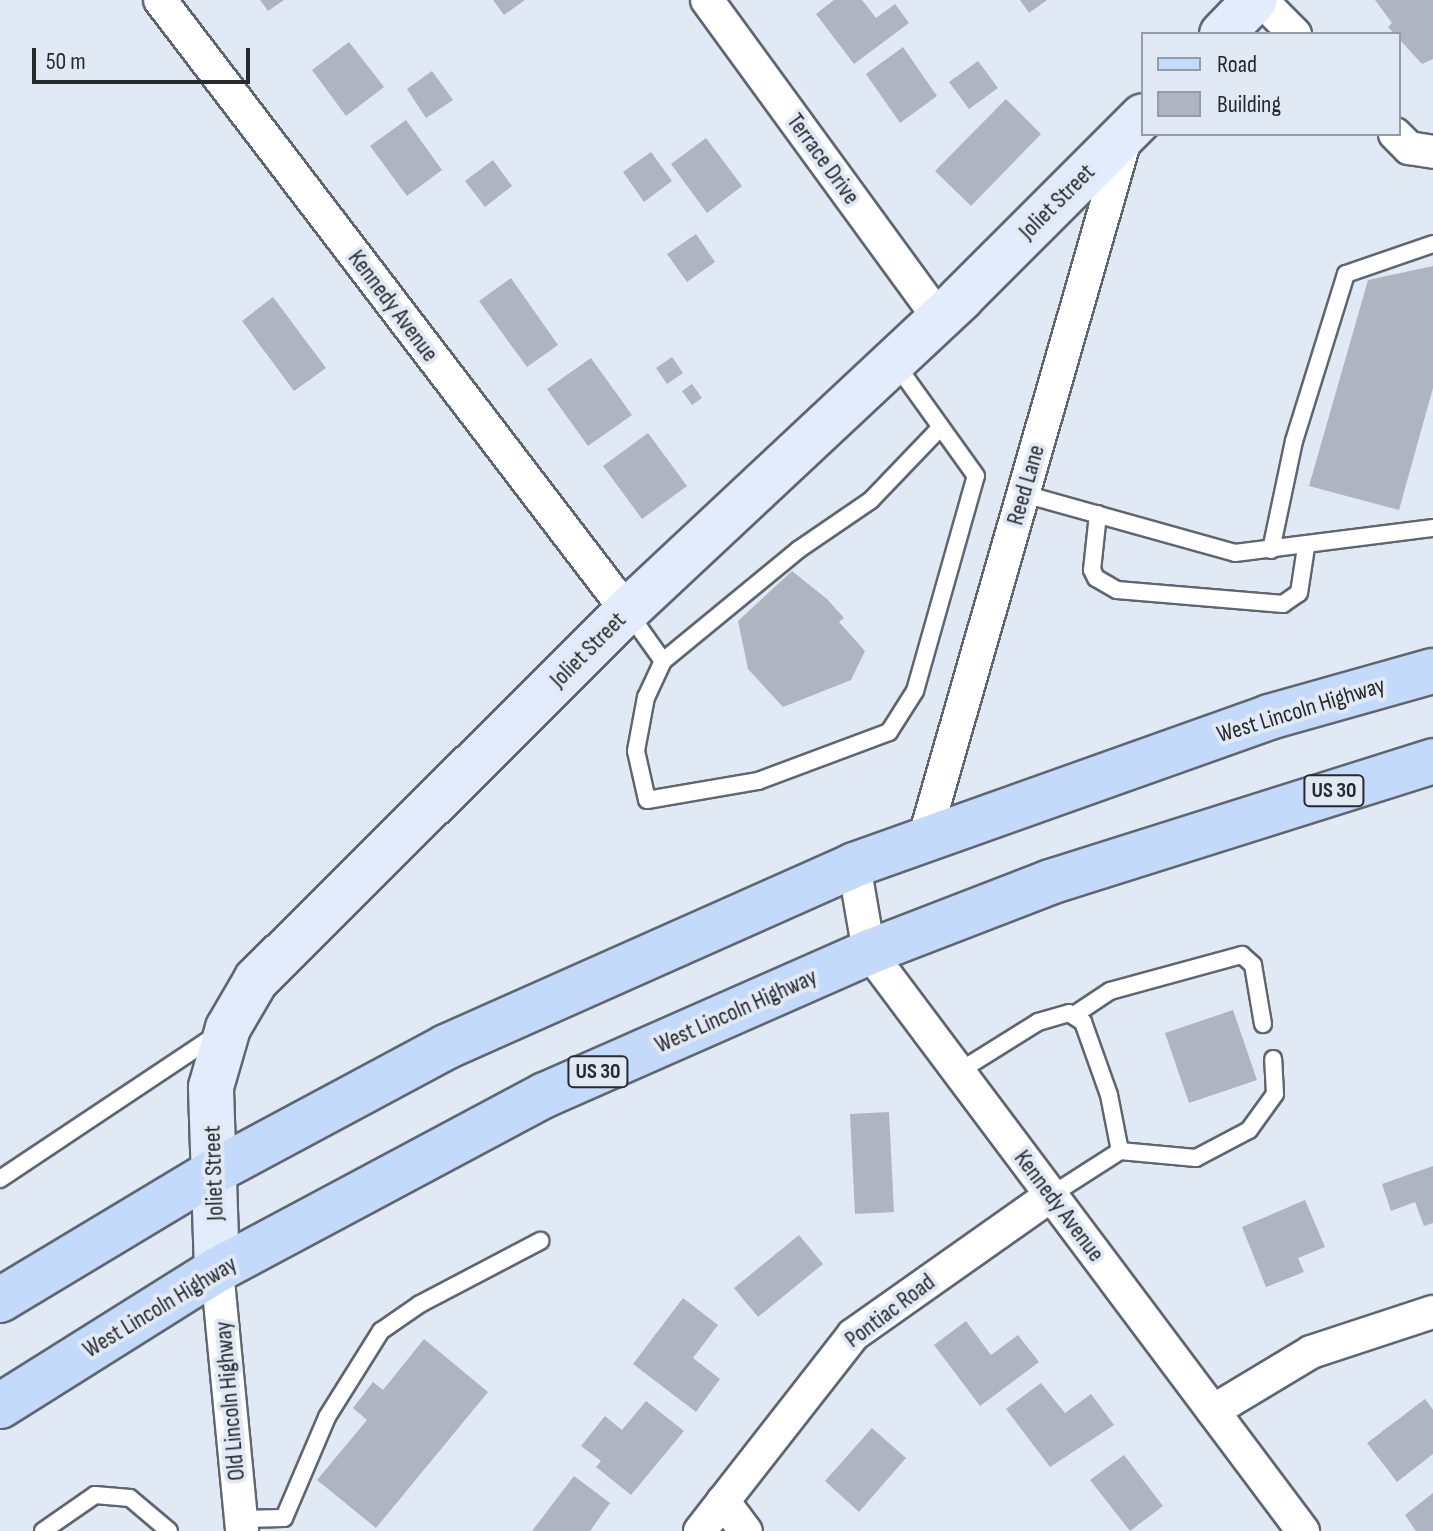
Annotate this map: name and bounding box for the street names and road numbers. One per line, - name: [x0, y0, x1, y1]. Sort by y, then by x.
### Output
- street label: Terrace Drive: [780, 108, 866, 210]
- street label: Joliet Street: [1013, 158, 1101, 246]
- street label: Kennedy Avenue: [342, 245, 444, 367]
- street label: Reed Lane: [1001, 442, 1051, 528]
- street label: Joliet Street: [544, 606, 632, 694]
- street label: West Lincoln Highway: [1213, 671, 1389, 749]
- road number: US 30: [1302, 773, 1366, 809]
- street label: West Lincoln Highway: [651, 962, 821, 1060]
- road number: US 30: [566, 1054, 630, 1090]
- street label: Joliet Street: [198, 1125, 230, 1221]
- street label: Kennedy Avenue: [1008, 1145, 1110, 1267]
- street label: West Lincoln Highway: [78, 1250, 242, 1364]
- street label: Pontiac Road: [839, 1268, 941, 1354]
- street label: Old Lincoln Highway: [209, 1320, 251, 1482]

